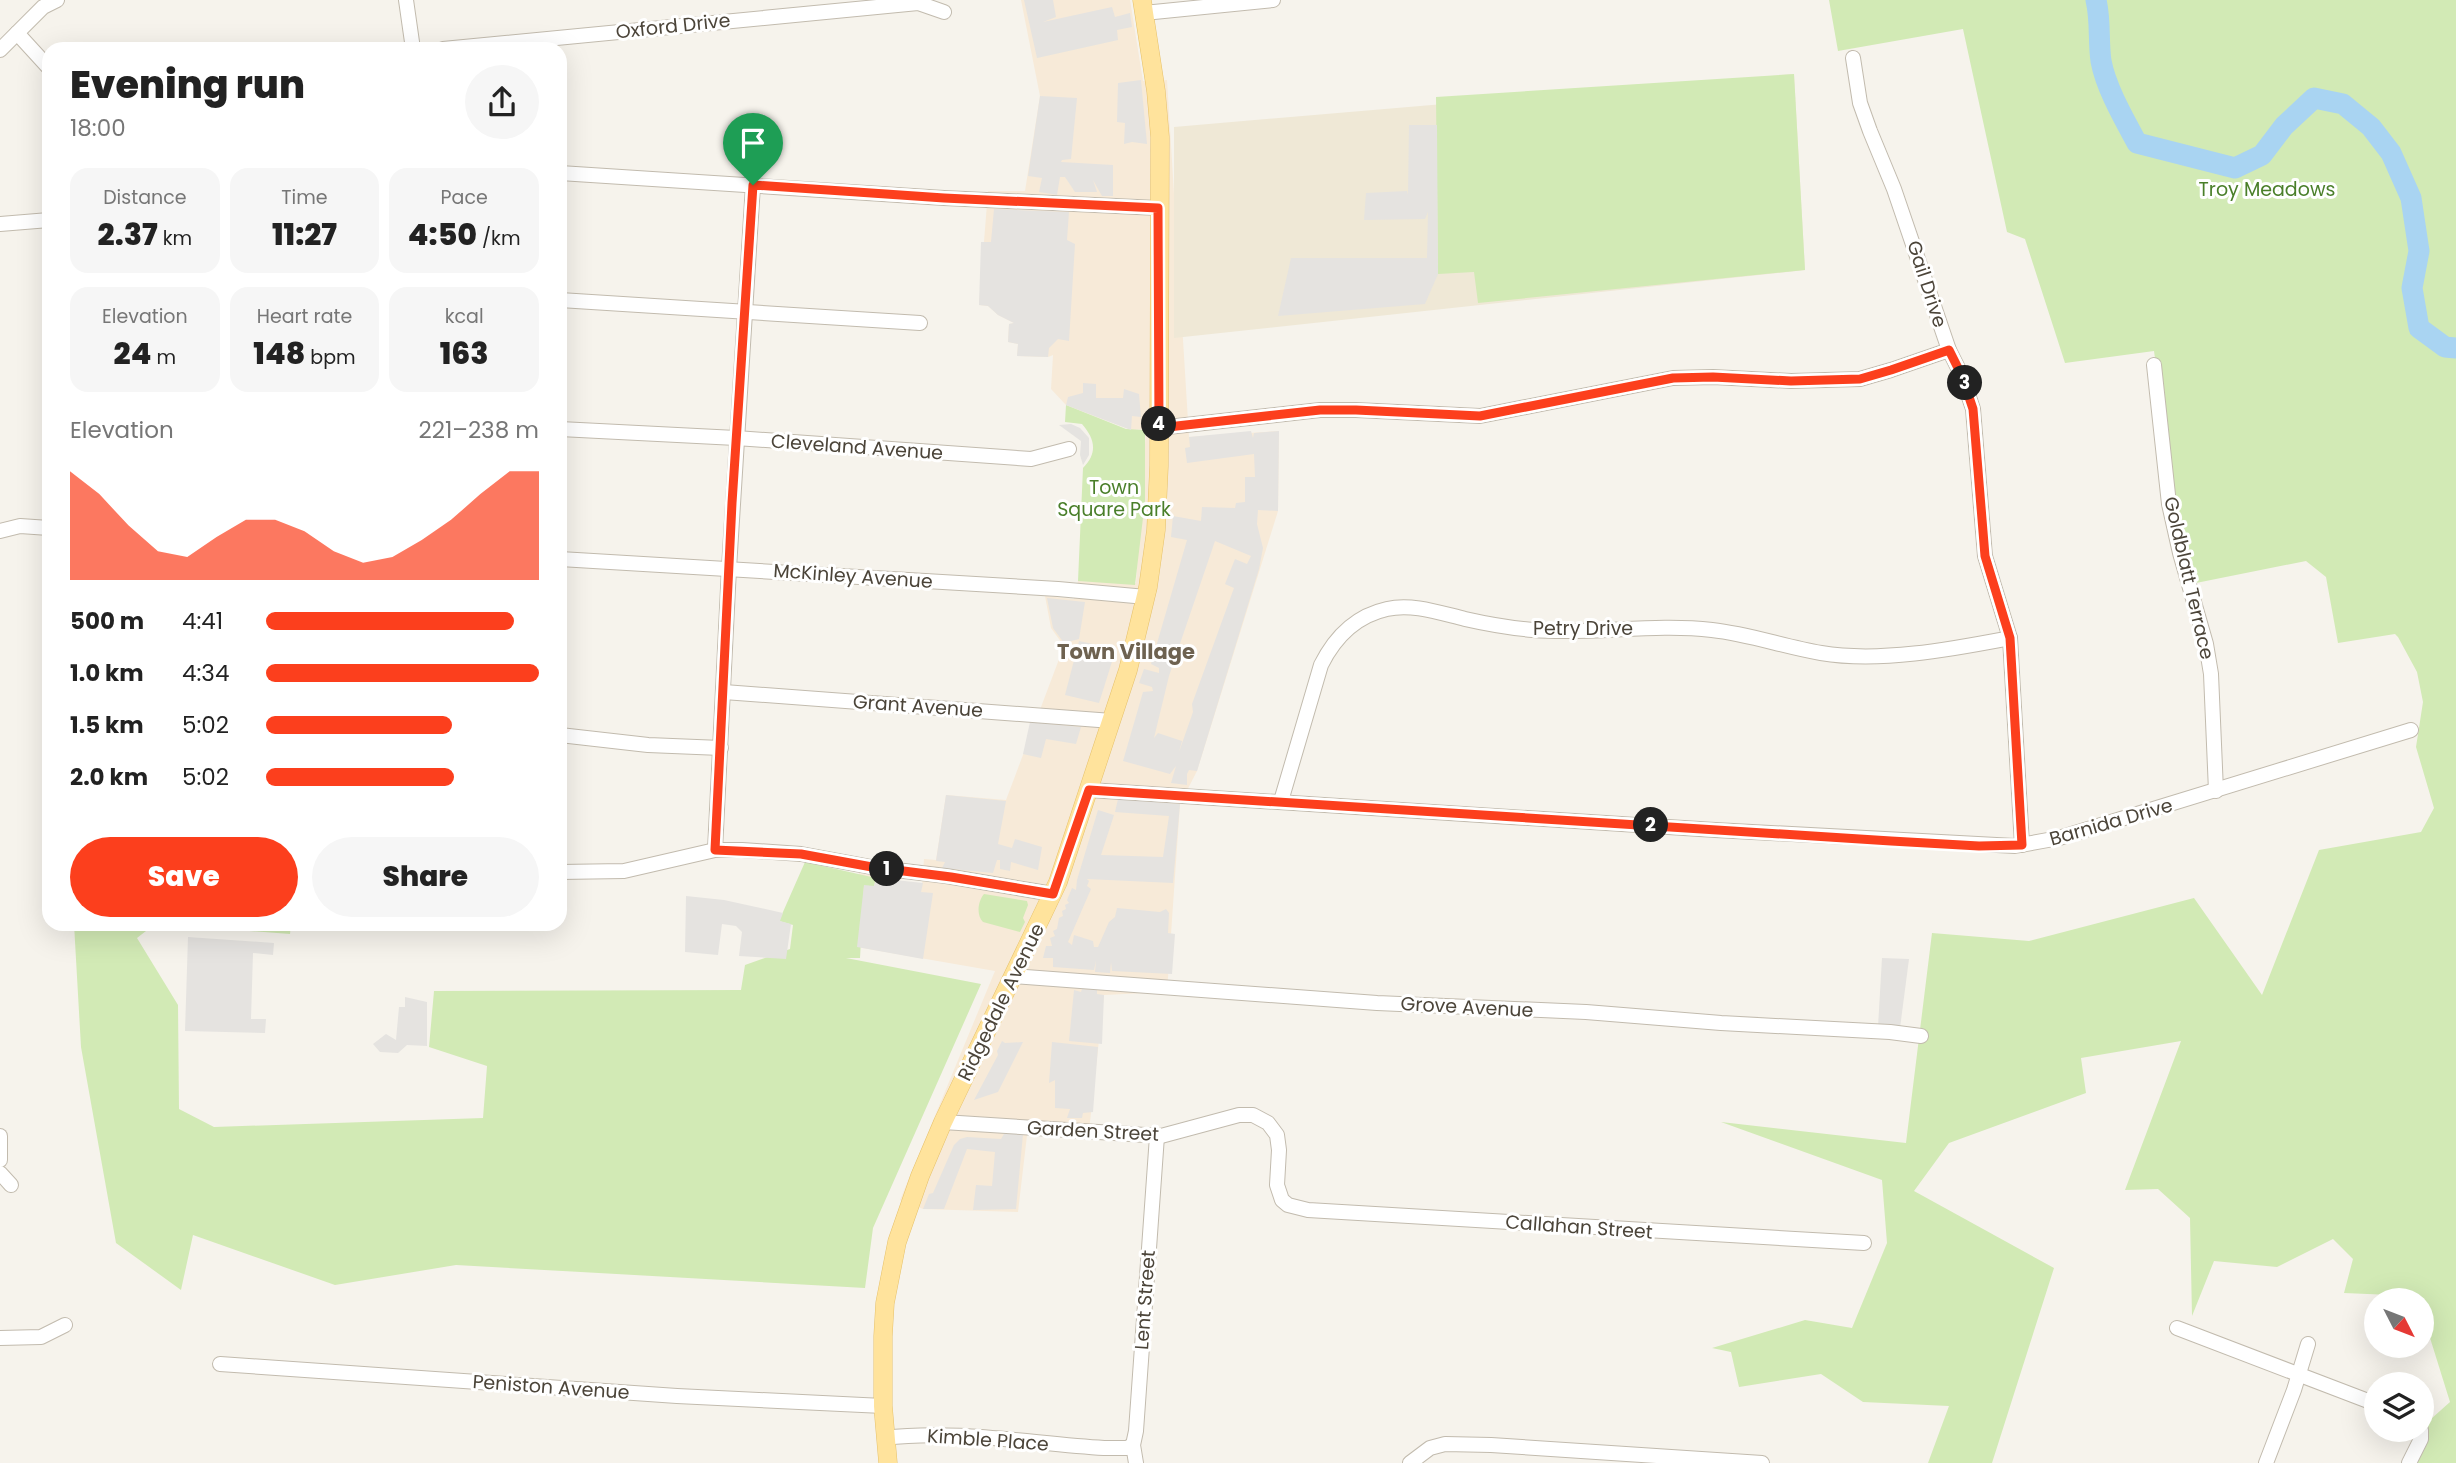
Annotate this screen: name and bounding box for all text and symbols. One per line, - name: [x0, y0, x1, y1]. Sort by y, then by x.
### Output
- street label: Oxford Drive: [614, 7, 732, 45]
- text: Evening run: [70, 58, 305, 111]
- button: share: [465, 65, 539, 139]
- text: 18:00: [70, 112, 126, 144]
- pin: [723, 113, 783, 185]
- icon: arrive: [734, 124, 772, 162]
- park label: Troy Meadows: [2199, 176, 2335, 203]
- text: Distance: [103, 184, 186, 211]
- text: Time: [281, 184, 328, 211]
- text: Pace: [441, 184, 488, 211]
- text: 2.37: [98, 213, 158, 256]
- text: 11:27: [272, 213, 337, 256]
- text: 4:50: [408, 213, 477, 256]
- text: km: [158, 225, 192, 252]
- text: /km: [477, 225, 520, 252]
- street label: Gail Drive: [1900, 237, 1954, 331]
- text: Elevation: [102, 303, 188, 330]
- text: Heart rate: [257, 303, 352, 330]
- text: kcal: [445, 303, 484, 330]
- text: 24: [114, 332, 151, 375]
- text: 148: [253, 332, 305, 375]
- text: 163: [440, 332, 489, 375]
- text: m: [151, 344, 176, 371]
- text: bpm: [305, 344, 356, 371]
- pin: 3: [1948, 366, 1982, 400]
- text: 3: [1959, 369, 1970, 396]
- pin: 4: [1142, 406, 1176, 442]
- text: 4: [1152, 410, 1165, 437]
- text: Elevation: [70, 414, 174, 446]
- text: 221–238 m: [419, 414, 539, 446]
- street label: Cleveland Avenue: [770, 428, 944, 466]
- park label: Town Square Park: [1057, 474, 1171, 523]
- street label: Goldblatt Terrace: [2157, 494, 2221, 662]
- street label: McKinley Avenue: [772, 557, 934, 595]
- text: 500 m: [70, 605, 144, 637]
- text: 4:41: [182, 605, 223, 637]
- street label: Petry Drive: [1533, 615, 1633, 642]
- district label: Town Village: [1057, 637, 1195, 666]
- text: 1.0 km: [70, 657, 144, 689]
- text: 4:34: [182, 657, 229, 689]
- street label: Grant Avenue: [852, 688, 984, 724]
- text: 1.5 km: [70, 709, 144, 741]
- text: 5:02: [182, 709, 229, 741]
- text: 2.0 km: [70, 761, 148, 793]
- text: 5:02: [182, 761, 229, 793]
- street label: Barnida Drive: [2046, 792, 2176, 852]
- pin: 2: [1634, 808, 1668, 842]
- text: 2: [1645, 811, 1656, 838]
- button: Save: [70, 837, 298, 917]
- button: Share: [312, 837, 539, 917]
- pin: 1: [870, 852, 904, 886]
- text: 1: [883, 855, 890, 882]
- street label: Ridgedale Avenue: [951, 919, 1051, 1085]
- street label: Grove Avenue: [1400, 990, 1534, 1024]
- street label: Garden Street: [1026, 1114, 1160, 1148]
- street label: Callahan Street: [1504, 1208, 1654, 1246]
- street label: Lent Street: [1128, 1249, 1162, 1351]
- north arrow: [2364, 1288, 2434, 1358]
- map controls: [2364, 1288, 2434, 1442]
- street label: Peniston Avenue: [472, 1368, 630, 1406]
- button: layers: [2364, 1372, 2434, 1442]
- street label: Kimble Place: [926, 1422, 1050, 1458]

